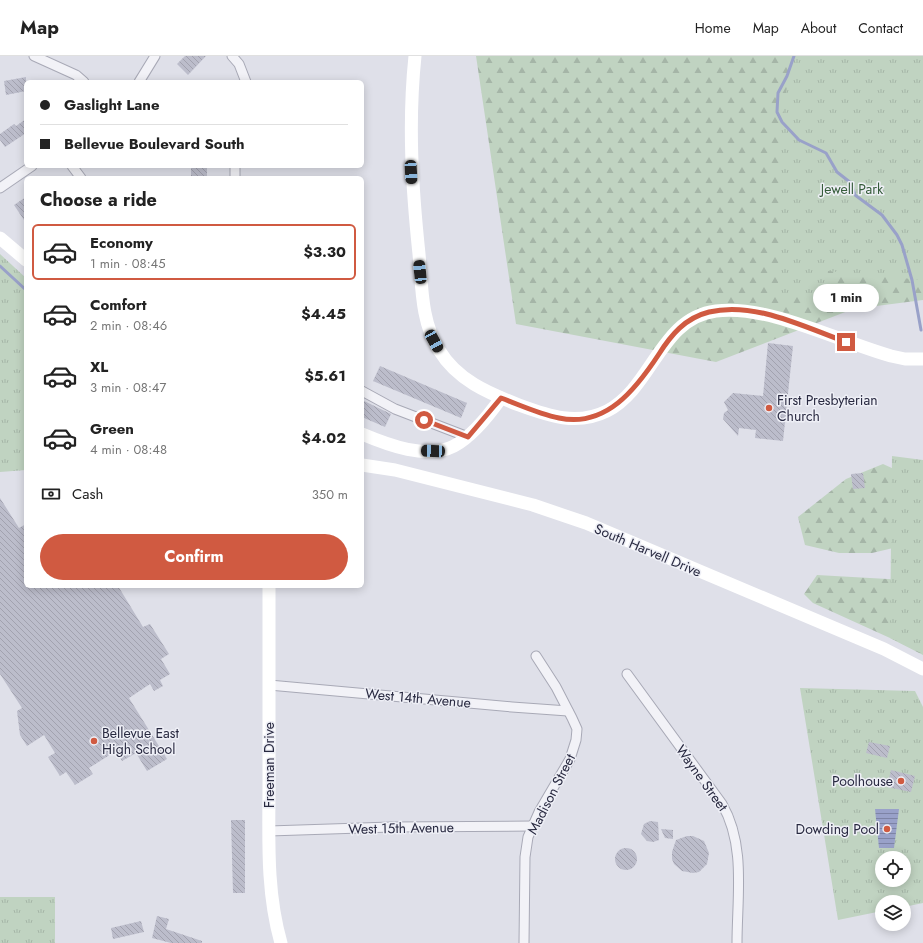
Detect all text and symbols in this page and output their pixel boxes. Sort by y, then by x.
text: Map [20,14,59,41]
text: Home [695,18,731,38]
text: Map [753,18,779,38]
text: About [801,18,836,38]
text: Contact [858,18,903,38]
text: Gaslight Lane [64,94,160,116]
text: Bellevue Boulevard South [64,133,245,155]
car [404,160,418,184]
park label: Jewell Park [819,179,884,199]
text: Choose a ride [40,187,157,213]
text: Economy [90,232,153,254]
icon: car [42,234,78,270]
text: $3.30 [304,241,346,263]
text: 1 min · 08:45 [90,254,166,273]
car [413,259,427,285]
callout: 1 min [813,284,879,312]
text: 1 min [830,288,862,307]
text: Comfort [90,294,147,316]
icon: car [42,296,78,332]
text: $4.45 [301,303,346,325]
text: 2 min · 08:46 [90,316,167,335]
car [423,328,445,354]
route end [837,333,855,351]
text: XL [90,356,108,378]
icon: car [42,358,78,394]
text: $5.61 [304,365,346,387]
text: 3 min · 08:47 [90,378,166,397]
place label: First Presbyterian Church [777,390,878,426]
marker: First Presbyterian Church [764,403,774,413]
route start [415,411,433,429]
text: Green [90,418,134,440]
icon: car [42,420,78,456]
text: $4.02 [302,427,346,449]
text: 4 min · 08:48 [90,440,167,459]
car [421,445,445,457]
icon: cash [40,483,62,505]
text: Cash [72,483,103,505]
text: 350 m [312,485,348,504]
street label: South Harvell Drive [591,518,705,582]
button: Confirm [40,534,348,580]
street label: West 14th Avenue [364,683,472,713]
street label: Freeman Drive [259,722,279,808]
place label: Bellevue East High School [102,723,179,759]
marker: Bellevue East High School [89,736,99,746]
street label: Wayne Street [671,741,733,816]
street label: Madison Street [522,750,580,838]
place label: Poolhouse [832,771,893,791]
marker: Poolhouse [896,776,906,786]
street label: West 15th Avenue [348,817,454,839]
place label: Dowding Pool [796,819,879,839]
marker: Dowding Pool [882,824,892,834]
map controls [875,851,911,931]
button: locate [875,851,911,887]
button: layers [875,895,911,931]

